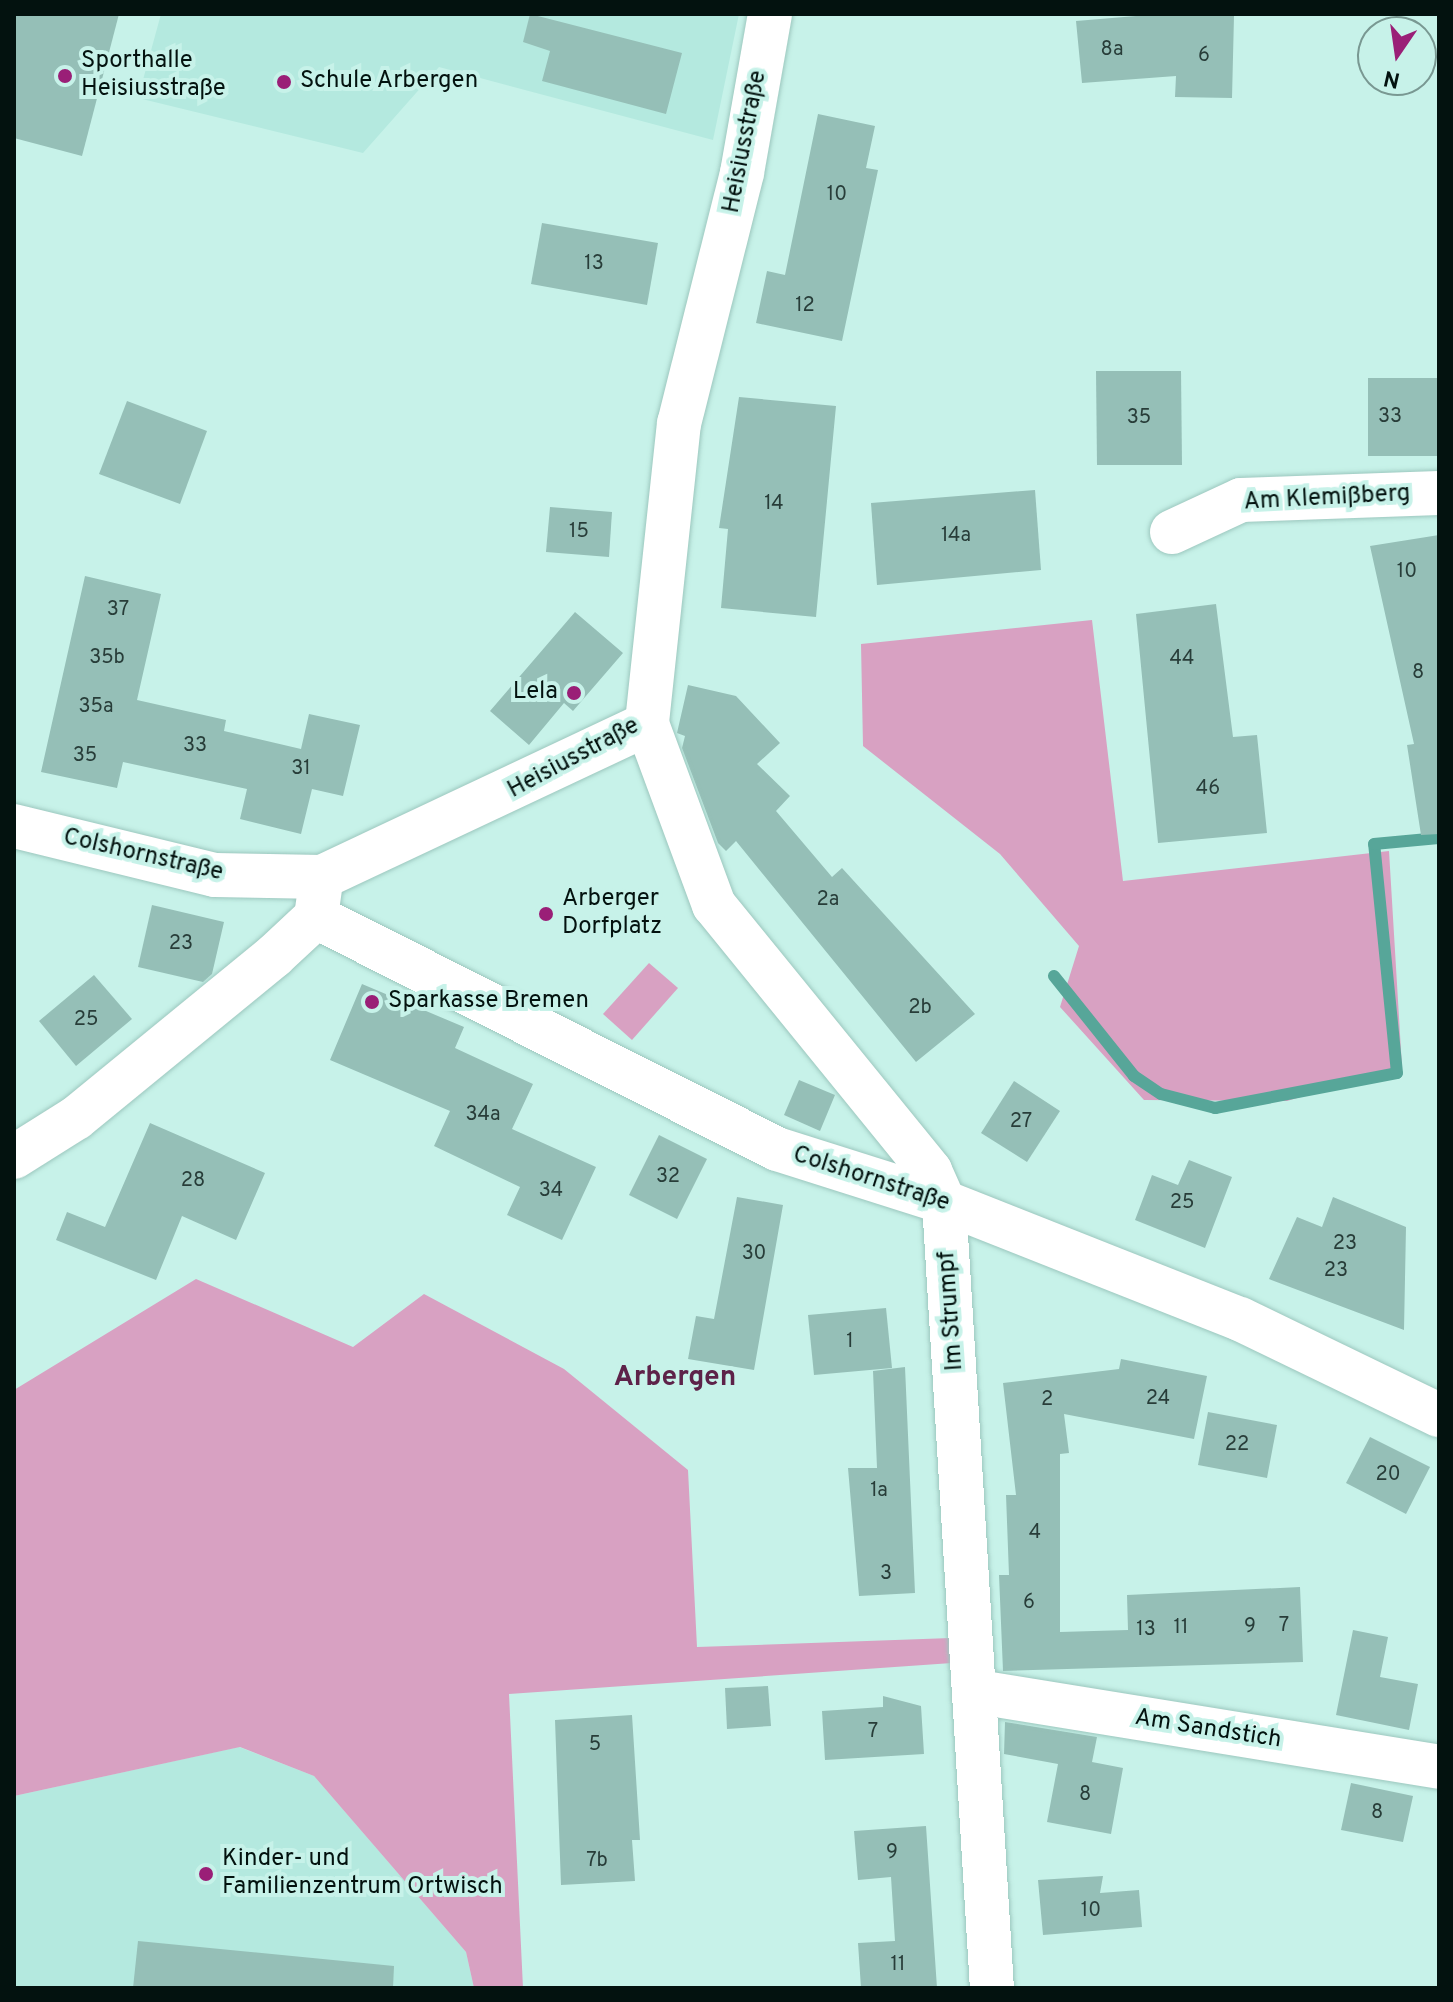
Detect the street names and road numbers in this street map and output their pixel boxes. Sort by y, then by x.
street label: Heisiusstraße [718,68,774,216]
street label: Am Klemißberg [1243,480,1411,518]
street label: Heisiusstraße [503,712,645,806]
street label: Colshornstraße [60,824,226,888]
street label: Colshornstraße [789,1141,953,1219]
street label: Im Strumpf [933,1250,971,1372]
street label: Am Sandstich [1133,1704,1283,1756]

